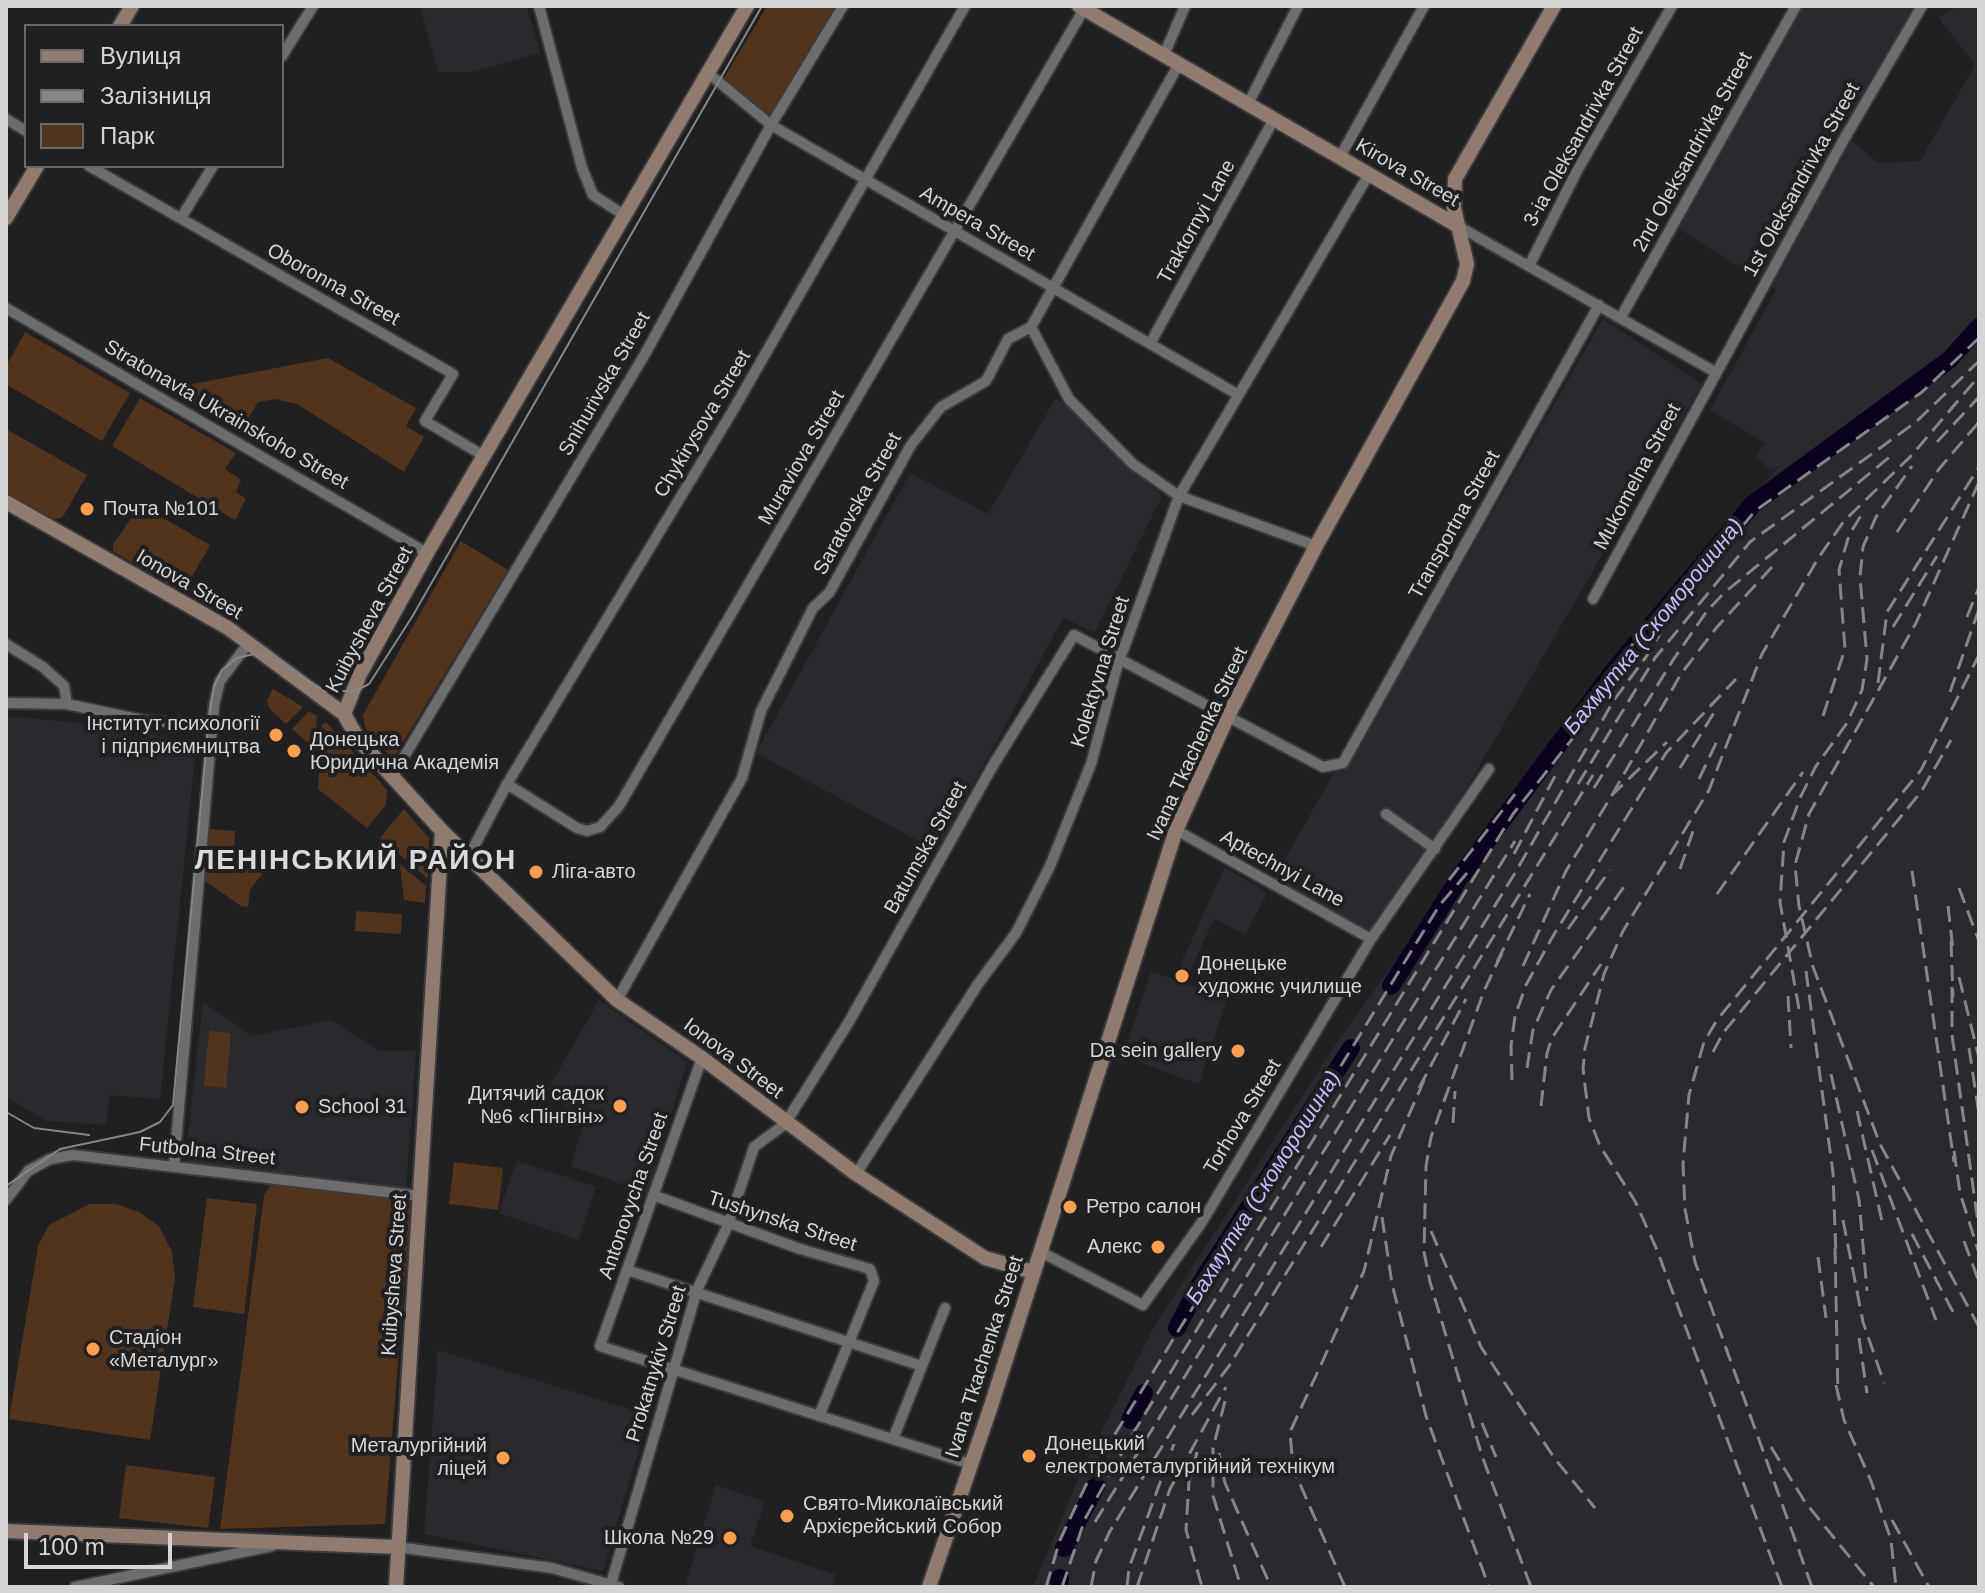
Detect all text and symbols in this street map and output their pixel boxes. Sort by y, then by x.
street label: 3-ia Oleksandrivka Street [1519,23,1649,231]
legend [24,24,284,168]
text: Вулиця [100,42,181,69]
street label: 2nd Oleksandrivka Street [1628,48,1758,256]
street label: 1st Oleksandrivka Street [1739,79,1865,281]
text: Залізниця [100,82,212,109]
text: Парк [100,122,154,149]
street label: Kirova Street [1351,134,1463,212]
street label: Traktornyi Lane [1153,156,1241,288]
street label: Ampera Street [915,181,1039,267]
street label: Oboronna Street [263,239,403,331]
street label: Snihurivska Street [554,308,656,460]
street label: Stratonavta Ukrainskoho Street [100,335,352,495]
street label: Chykirysova Street [649,346,757,502]
street label: Muraviova Street [754,387,850,529]
street label: Mukomelna Street [1589,400,1687,554]
street label: Saratovska Street [809,429,907,579]
street label: Transportna Street [1404,447,1506,603]
place label: Почта №101 [103,497,219,521]
marker: Почта №101 [78,500,96,518]
water label: Бахмутка (Скоморошина) [1559,514,1749,740]
street label: Kuibysheva Street [321,543,419,697]
street label: Ionova Street [131,545,247,625]
street label: Kolektyvna Street [1067,594,1135,750]
street label: Ivana Tkachenka Street [1142,643,1254,845]
place label: Інститут психології і підприємництва [86,712,260,759]
marker: Інститут психології і підприємництва [267,726,285,744]
place label: Донецька Юридична Академія [310,728,499,775]
marker: Донецька Юридична Академія [285,742,303,760]
street label: Batumska Street [880,778,972,918]
street label: Aptechnyi Lane [1216,825,1348,913]
district label: ЛЕНІНСЬКИЙ РАЙОН [195,844,517,878]
place label: Ліга-авто [552,860,636,884]
marker: Ліга-авто [527,863,545,881]
place label: Донецьке художнє училище [1198,952,1362,999]
marker: Донецьке художнє училище [1173,967,1191,985]
street label: Ionova Street [678,1014,788,1104]
place label: Da sein gallery [1090,1039,1222,1063]
marker: Da sein gallery [1229,1042,1247,1060]
street label: Torhova Street [1199,1055,1287,1179]
water label: Бахмутка (Скоморошина) [1181,1066,1347,1310]
place label: Дитячий садок №6 «Пінгвін» [468,1082,604,1129]
place label: School 31 [318,1095,407,1119]
marker: Дитячий садок №6 «Пінгвін» [611,1097,629,1115]
marker: School 31 [293,1098,311,1116]
street label: Antonovycha Street [594,1110,674,1282]
street label: Futbolna Street [138,1133,276,1171]
street label: Tushynska Street [705,1187,859,1257]
street label: Kuibysheva Street [377,1193,413,1357]
place label: Ретро салон [1086,1195,1201,1219]
marker: Ретро салон [1061,1198,1079,1216]
place label: Алекс [1087,1235,1142,1259]
marker: Алекс [1149,1238,1167,1256]
street label: Ivana Tkachenka Street [941,1253,1029,1461]
street label: Prokatnykiv Street [622,1283,692,1445]
place label: Стадіон «Металург» [109,1326,219,1373]
marker: Стадіон «Металург» [84,1340,102,1358]
place label: Донецький електрометалургійний технікум [1045,1432,1335,1479]
place label: Металургійний ліцей [351,1434,487,1481]
marker: Донецький електрометалургійний технікум [1020,1447,1038,1465]
marker: Металургійний ліцей [494,1449,512,1467]
place label: Свято-Миколаївський Архієрейський Собор [803,1492,1003,1539]
marker: Свято-Миколаївський Архієрейський Собор [778,1507,796,1525]
scale bar [28,1517,176,1567]
place label: Школа №29 [604,1526,714,1550]
marker: Школа №29 [721,1529,739,1547]
text: 100 m [38,1533,105,1560]

